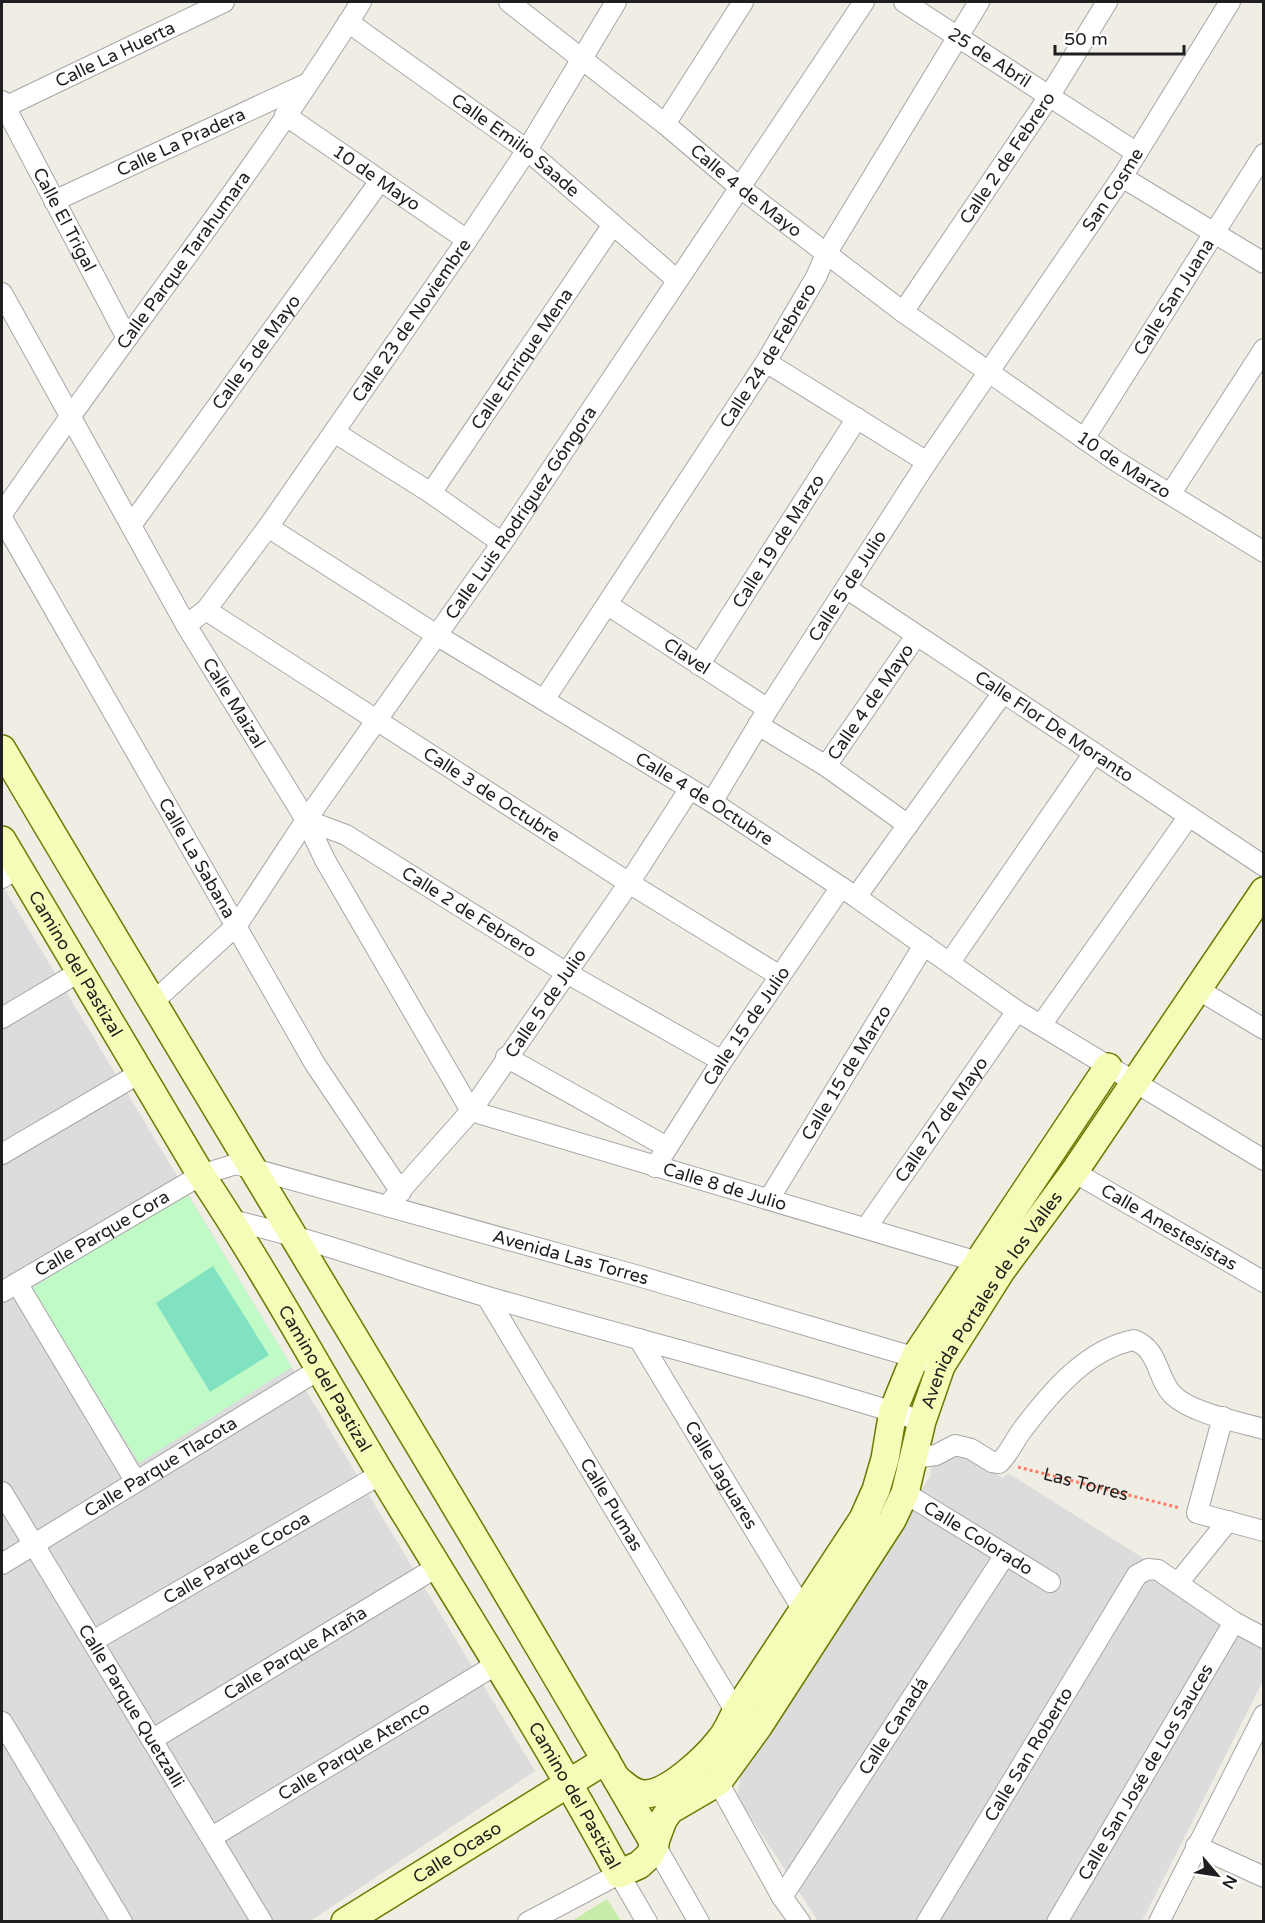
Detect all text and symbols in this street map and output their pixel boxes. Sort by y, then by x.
street label: Calle La Huerta [52,16,178,92]
scale bar [1055,18,1184,56]
street label: 25 de Abril [944,23,1035,92]
text: 50 m [1064,28,1108,50]
street label: Calle 2 de Febrero [955,88,1060,228]
street label: Calle Emilio Saade [447,89,584,202]
street label: Calle La Pradera [113,103,249,181]
street label: Calle 4 de Mayo [686,139,806,242]
street label: 10 de Mayo [328,140,425,216]
street label: San Cosme [1077,144,1148,235]
street label: Calle El Trigal [28,164,101,275]
street label: Calle Parque Tarahumara [112,167,255,353]
street label: Calle 23 de Noviembre [347,234,476,406]
street label: Calle San Juana [1129,234,1219,359]
street label: Calle 24 de Febrero [715,279,821,432]
street label: Calle Enrique Mena [466,284,578,434]
street label: Calle 5 de Mayo [207,290,305,414]
street label: Calle Luis Rodríguez Góngora [440,402,601,624]
street label: 10 de Marzo [1073,426,1175,503]
street label: Calle 19 de Marzo [727,470,829,612]
street label: Calle 5 de Julio [803,526,891,646]
street label: Clavel [659,633,714,679]
street label: Calle 4 de Mayo [822,639,918,764]
street label: Calle Maizal [198,654,270,752]
street label: Calle Flor De Moranto [971,666,1138,787]
street label: Calle 3 de Octubre [419,742,564,847]
street label: Calle 4 de Octubre [631,747,777,850]
street label: Calle La Sabana [154,794,240,922]
street label: Calle 2 de Febrero [398,862,541,962]
street label: Camino del Pastizal [24,887,127,1041]
street label: Calle 5 de Julio [500,944,591,1062]
street label: Calle 15 de Julio [698,962,794,1090]
street label: Calle 15 de Marzo [796,1001,896,1144]
street label: Calle 27 de Mayo [890,1053,993,1187]
street label: Calle 8 de Julio [660,1158,789,1215]
street label: Calle Anestesistas [1097,1179,1241,1275]
street label: Calle Parque Cora [31,1185,173,1281]
street label: Avenida Portales de los Valles [916,1187,1067,1412]
street label: Avenida Las Torres [490,1225,651,1289]
street label: Camino del Pastizal [274,1301,376,1456]
street label: Calle Parque Tlacota [80,1412,241,1522]
street label: Calle Jaguares [680,1417,763,1533]
street label: Calle Pumas [575,1454,648,1555]
street label: Las Torres [1041,1463,1131,1506]
street label: Calle Colorado [920,1496,1037,1580]
street label: Calle Parque Cocoa [159,1507,314,1609]
street label: Calle Parque Araña [219,1601,371,1705]
street label: Calle Parque Quetzalli [74,1620,189,1792]
street label: Calle San José de Los Sauces [1073,1660,1218,1884]
street label: Calle Canadá [854,1673,933,1779]
street label: Calle San Roberto [979,1683,1078,1826]
street label: Calle Parque Atenco [274,1696,434,1805]
street label: Camino del Pastizal [524,1718,625,1873]
street label: Calle Ocaso [409,1817,506,1888]
north arrow [1187,1845,1247,1905]
text: N [1217,1871,1241,1892]

